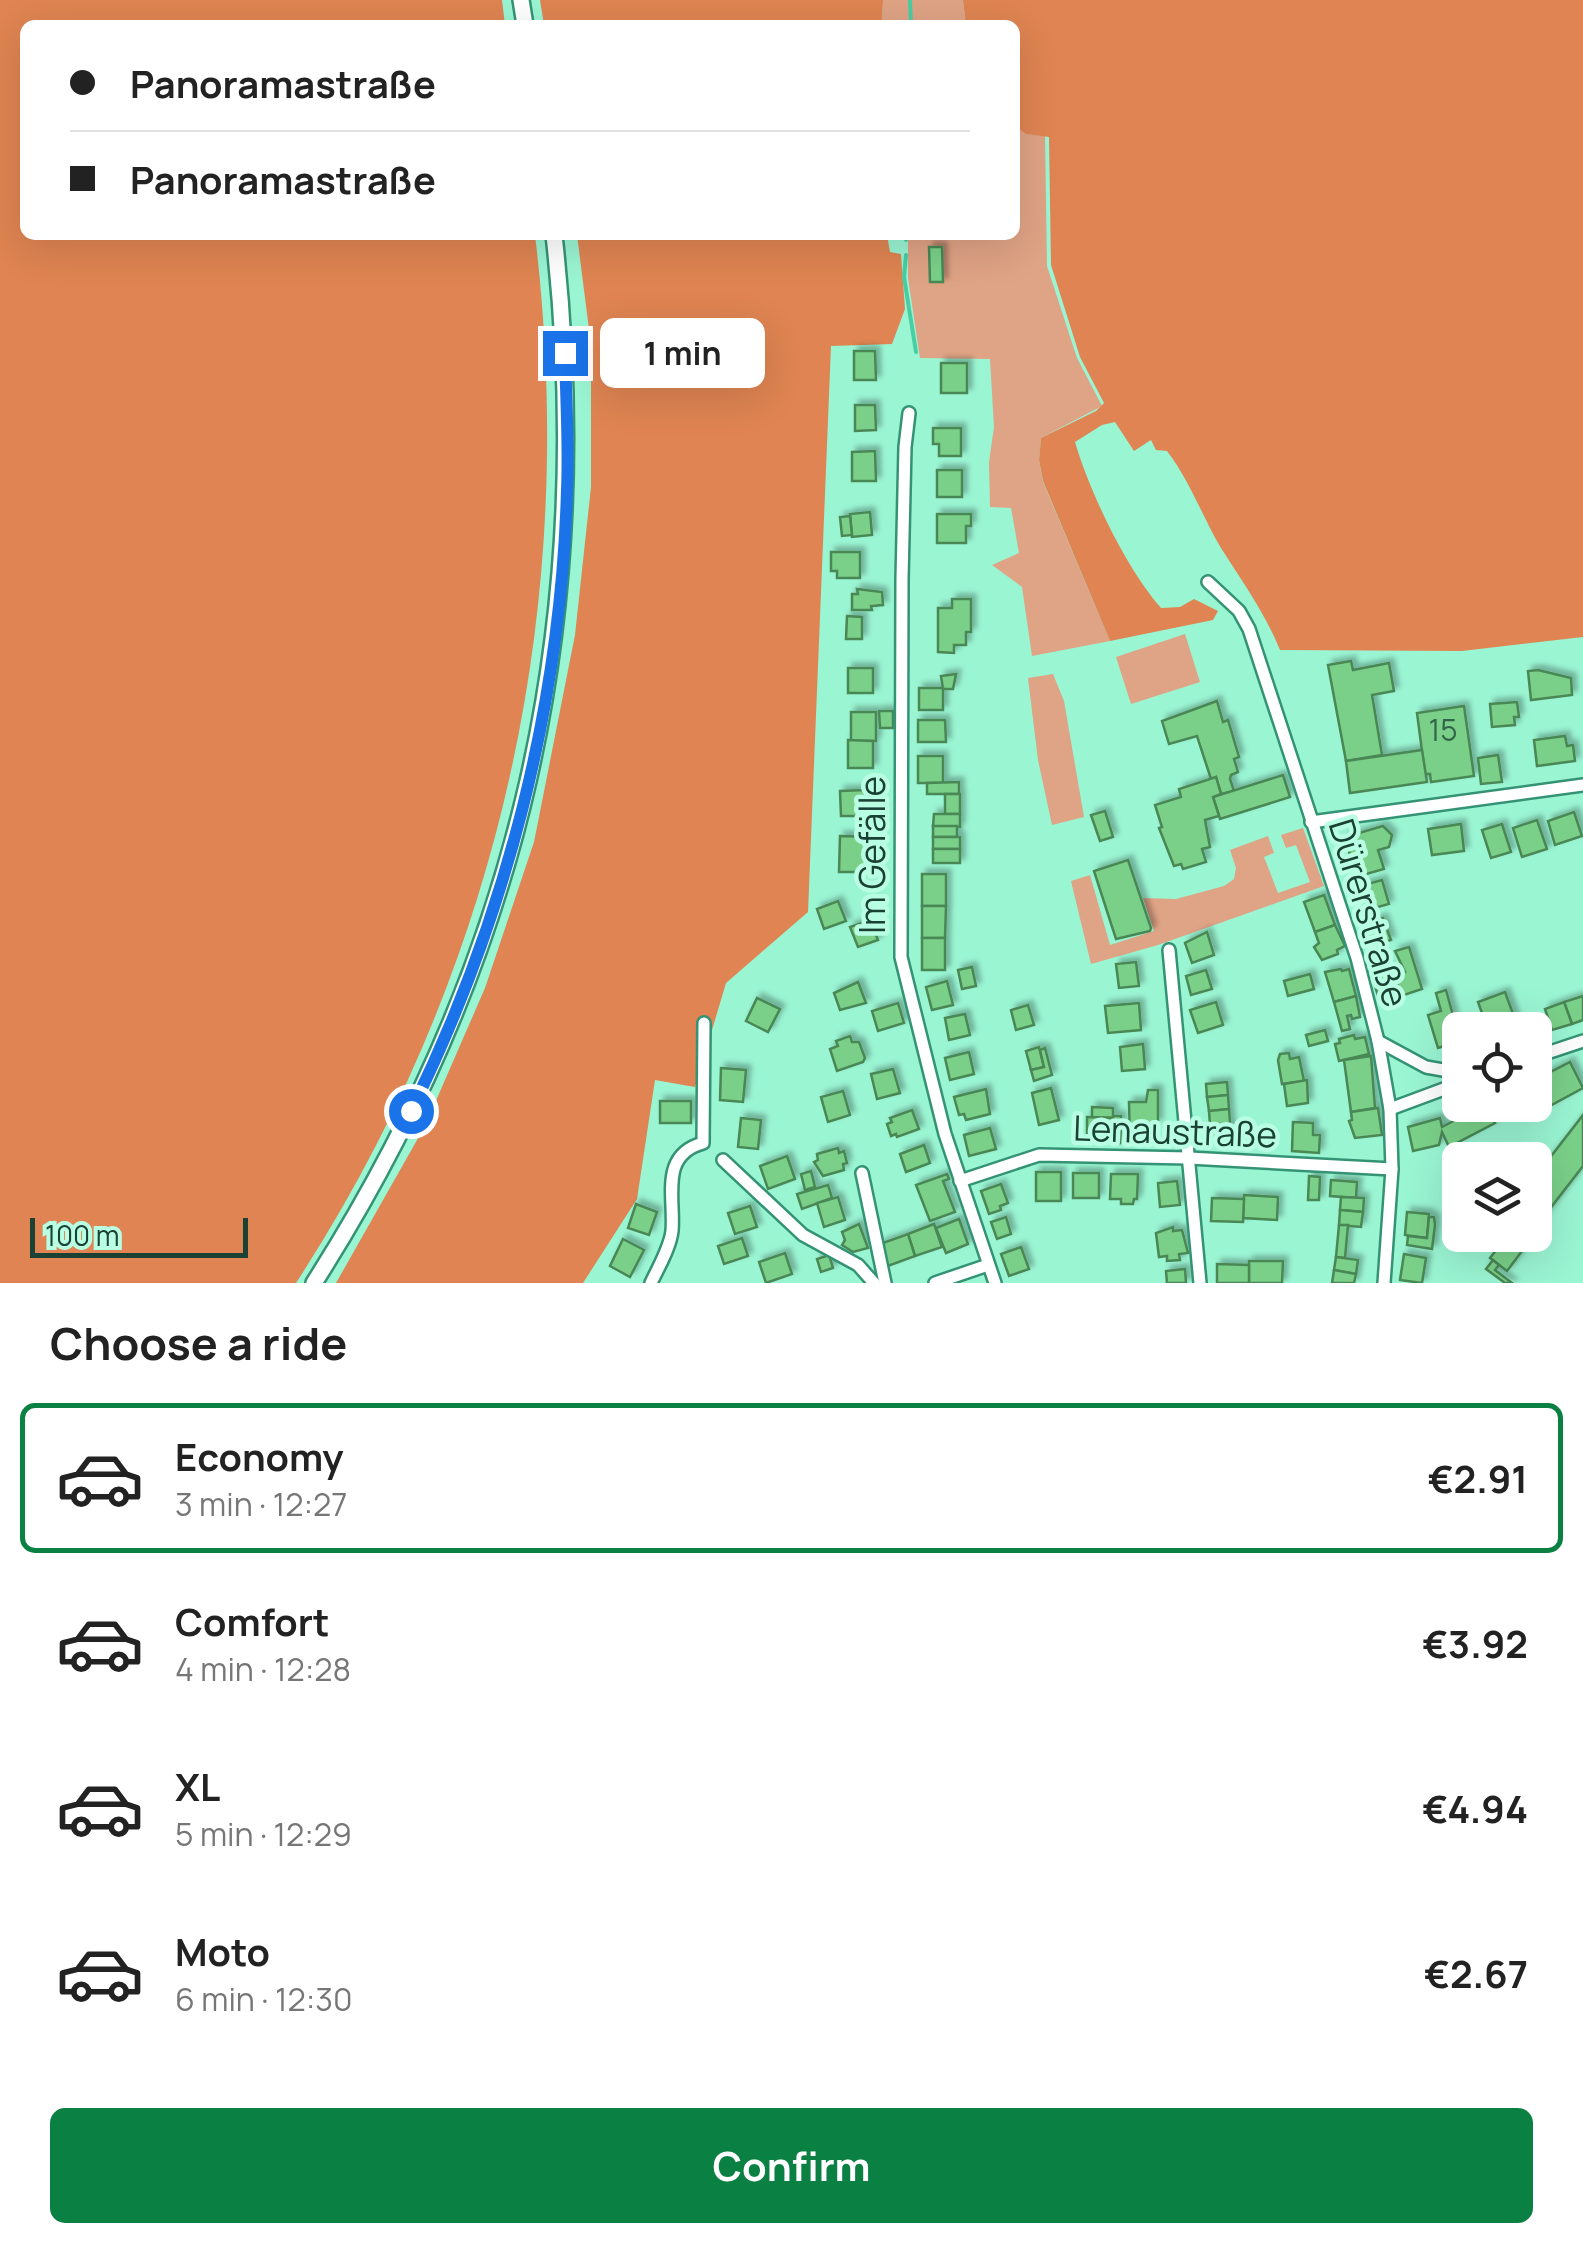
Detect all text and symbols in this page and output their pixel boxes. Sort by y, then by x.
text: Panoramastraße [130,57,436,109]
text: Panoramastraße [130,153,436,205]
callout: 1 min [600,318,765,388]
route end [543,331,588,376]
text: 1 min [643,331,722,375]
house number: 15 [1428,709,1458,750]
street label: Im Gefälle [848,776,896,934]
street label: Dürerstraße [1318,813,1420,1013]
map controls [1442,1012,1552,1252]
button: locate [1442,1012,1552,1122]
route start [389,1089,434,1134]
street label: Lenaustraße [1072,1103,1278,1159]
button: layers [1442,1142,1552,1252]
scale bar [30,1213,248,1258]
text: 100 m [45,1216,119,1254]
text: Choose a ride [50,1312,347,1374]
text: Economy [175,1430,344,1482]
icon: car [55,1433,145,1523]
text: €2.91 [1428,1452,1528,1504]
text: 3 min · 12:27 [175,1482,347,1526]
text: Comfort [175,1595,329,1647]
icon: car [55,1598,145,1688]
text: €3.92 [1422,1617,1528,1669]
text: 4 min · 12:28 [175,1647,351,1691]
text: XL [175,1760,220,1812]
icon: car [55,1763,145,1853]
text: €4.94 [1422,1782,1528,1834]
text: 5 min · 12:29 [175,1812,352,1856]
text: Moto [175,1925,270,1977]
icon: car [55,1928,145,2018]
text: €2.67 [1424,1947,1528,1999]
text: 6 min · 12:30 [175,1977,352,2021]
button: Confirm [50,2108,1533,2223]

